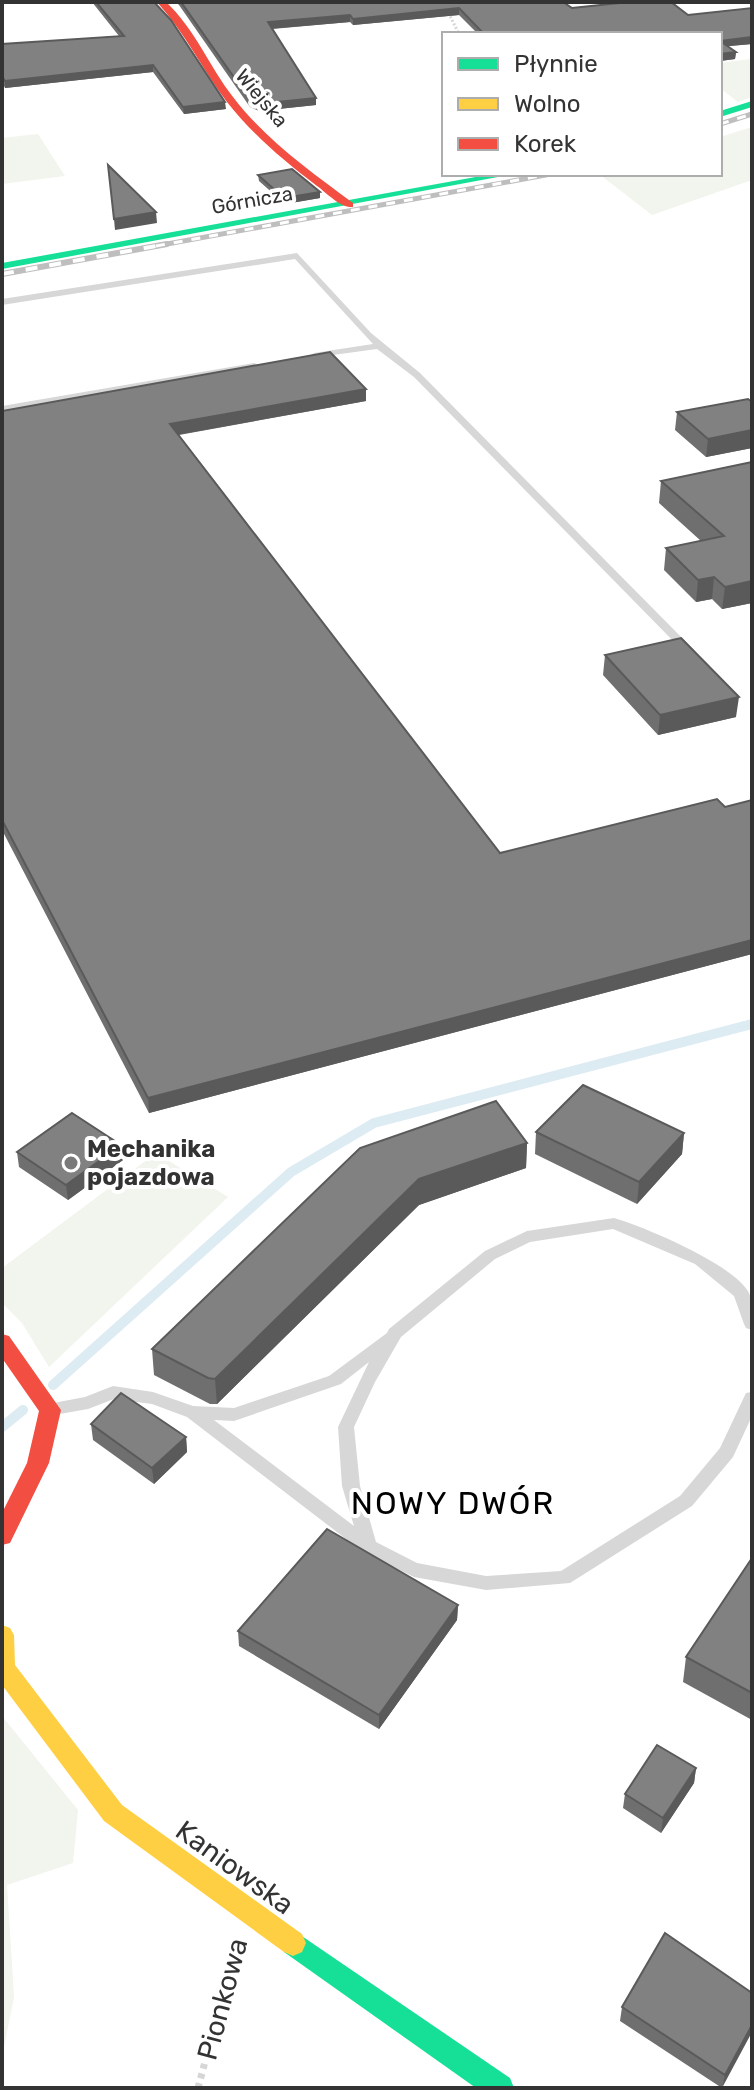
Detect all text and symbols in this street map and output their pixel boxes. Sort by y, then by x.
legend [442,32,722,176]
text: Płynnie [514,50,598,78]
street label: Wiejska [231,64,293,132]
text: Wolno [514,90,581,118]
text: Korek [514,130,577,158]
street label: Górnicza [210,181,294,219]
place label: Mechanika pojazdowa [87,1135,215,1191]
marker: Mechanika pojazdowa [62,1154,80,1172]
district label: NOWY DWÓR [351,1484,555,1522]
street label: Kaniowska [169,1814,300,1921]
street label: Pionkowa [190,1935,255,2064]

